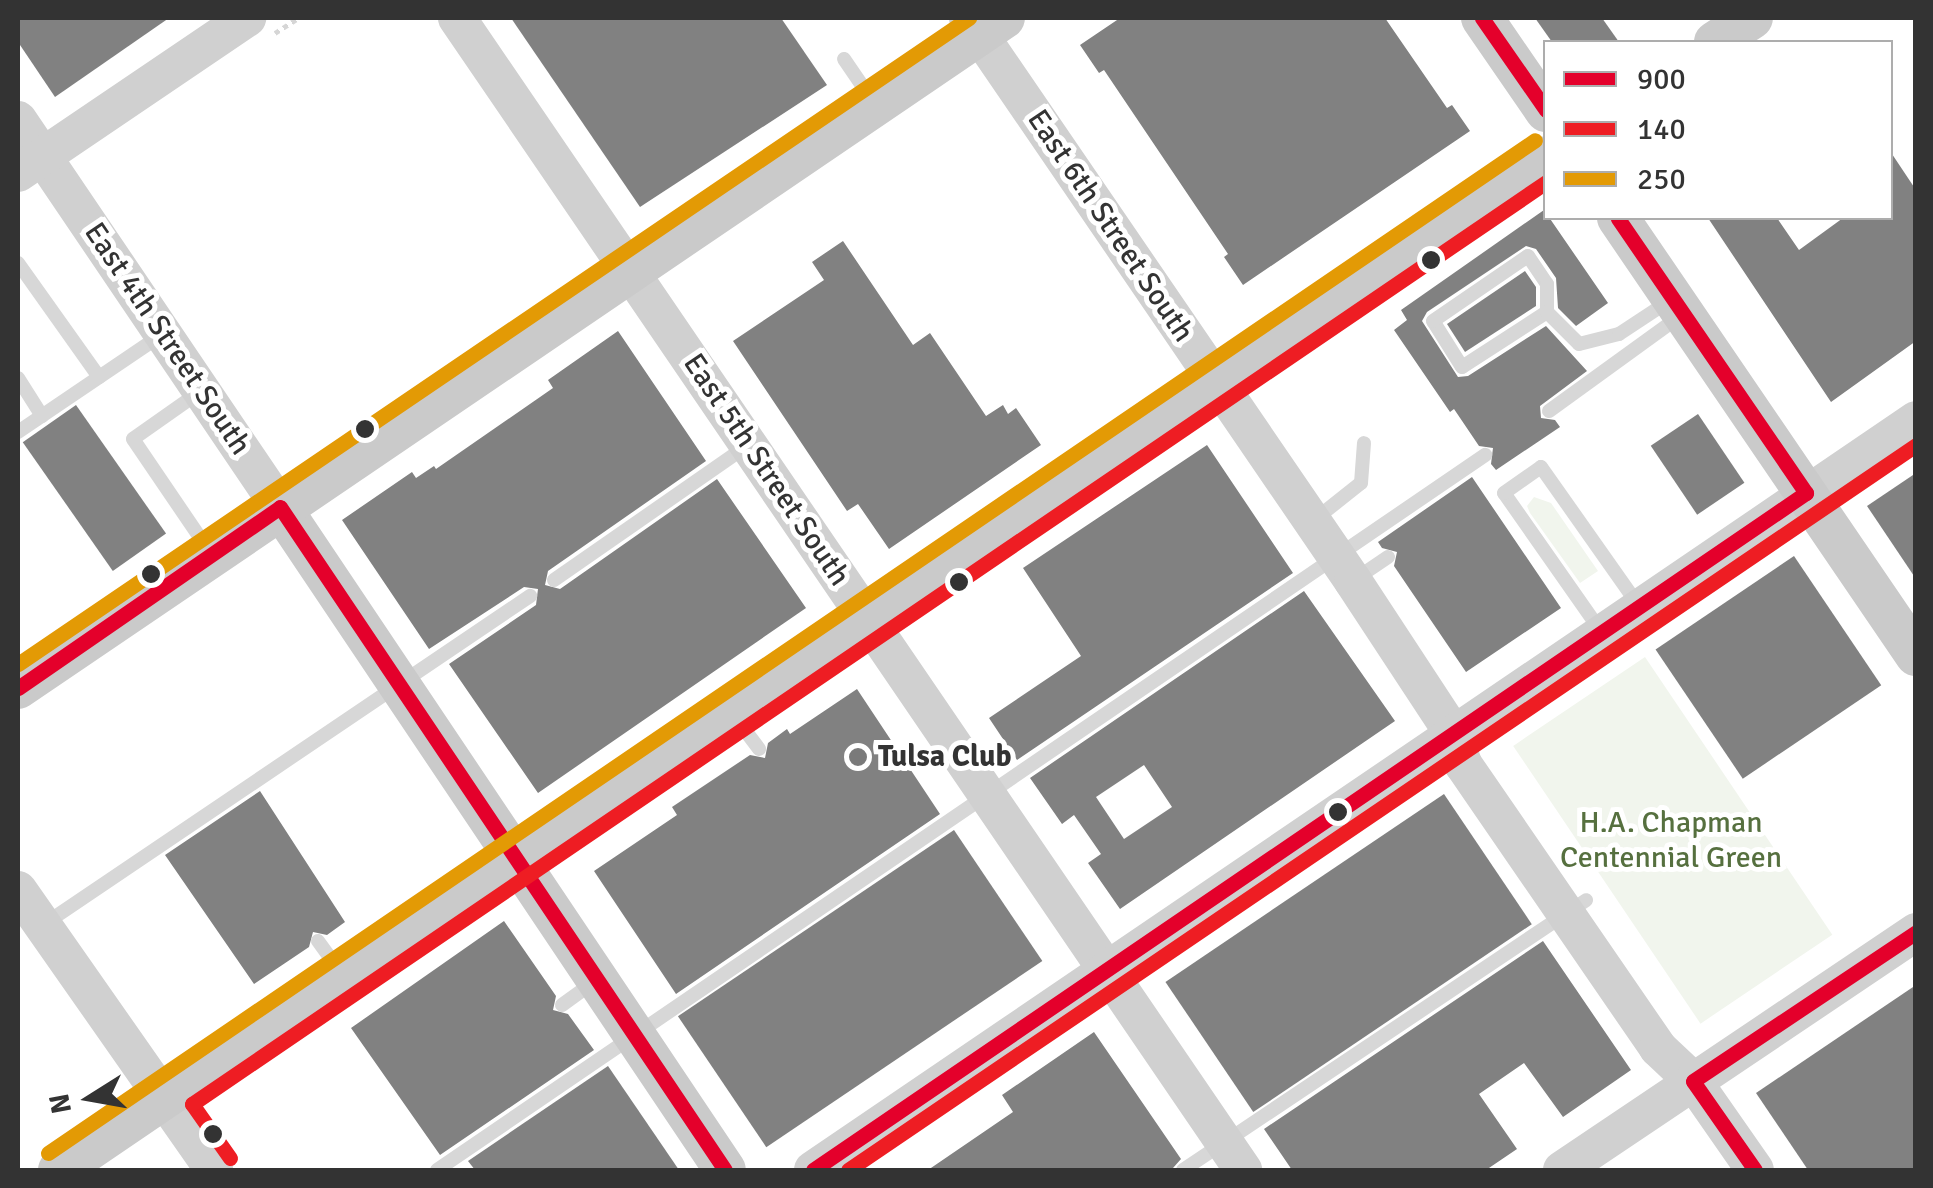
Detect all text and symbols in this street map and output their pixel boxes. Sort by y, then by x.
legend [1543,40,1893,220]
text: 900 [1637,61,1686,98]
street label: East 6th Street South [1019,103,1201,349]
text: 140 [1637,111,1686,148]
text: 250 [1637,161,1686,198]
street label: East 4th Street South [76,216,258,462]
unlabelled marker [1421,250,1441,270]
street label: East 5th Street South [675,347,857,593]
unlabelled marker [355,419,375,439]
unlabelled marker [141,564,161,584]
unlabelled marker [949,572,969,592]
place label: Tulsa Club [878,739,1012,775]
marker: Tulsa Club [847,746,869,768]
unlabelled marker [1328,802,1348,822]
park label: H.A. Chapman Centennial Green [1560,805,1782,876]
north arrow [40,1048,140,1148]
text: N [42,1091,79,1117]
unlabelled marker [203,1124,223,1144]

